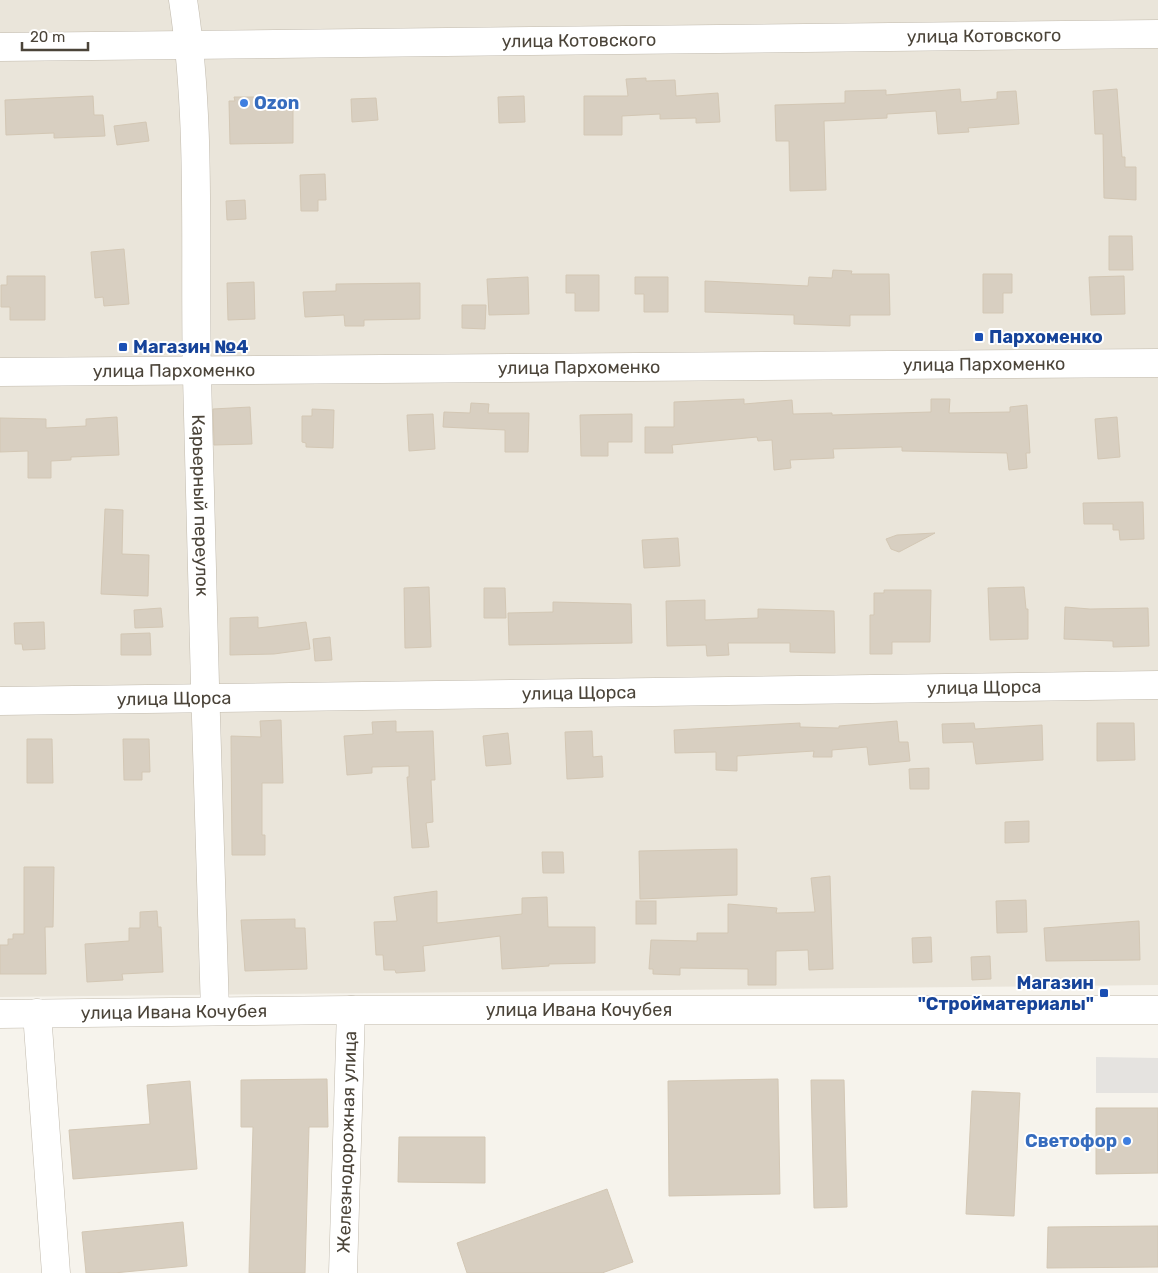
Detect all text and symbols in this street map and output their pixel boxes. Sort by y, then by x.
scale bar [22,20,89,52]
street label: улица Котовского [906,24,1061,48]
text: 20 m [30,28,65,46]
street label: улица Котовского [502,29,656,52]
place label: Ozon [254,92,299,114]
marker: Ozon [238,97,250,109]
place label: Пархоменко [989,326,1103,348]
marker: Пархоменко [973,331,985,343]
place label: Магазин №4 [133,336,249,358]
marker: Магазин №4 [117,341,129,353]
street label: улица Пархоменко [903,353,1065,376]
street label: улица Пархоменко [498,356,660,379]
street label: улица Пархоменко [93,359,255,382]
street label: Карьерный переулок [187,414,214,597]
street label: улица Щорса [926,676,1041,699]
street label: улица Щорса [521,681,636,705]
street label: улица Щорса [116,687,231,710]
place label: Магазин "Стройматериалы" [918,972,1094,1015]
marker: Магазин "Стройматериалы" [1098,987,1110,999]
street label: улица Ивана Кочубея [486,999,672,1021]
street label: улица Ивана Кочубея [81,1000,267,1024]
street label: Железнодорожная улица [333,1031,361,1254]
place label: Светофор [1025,1130,1117,1152]
marker: Светофор [1121,1135,1133,1147]

